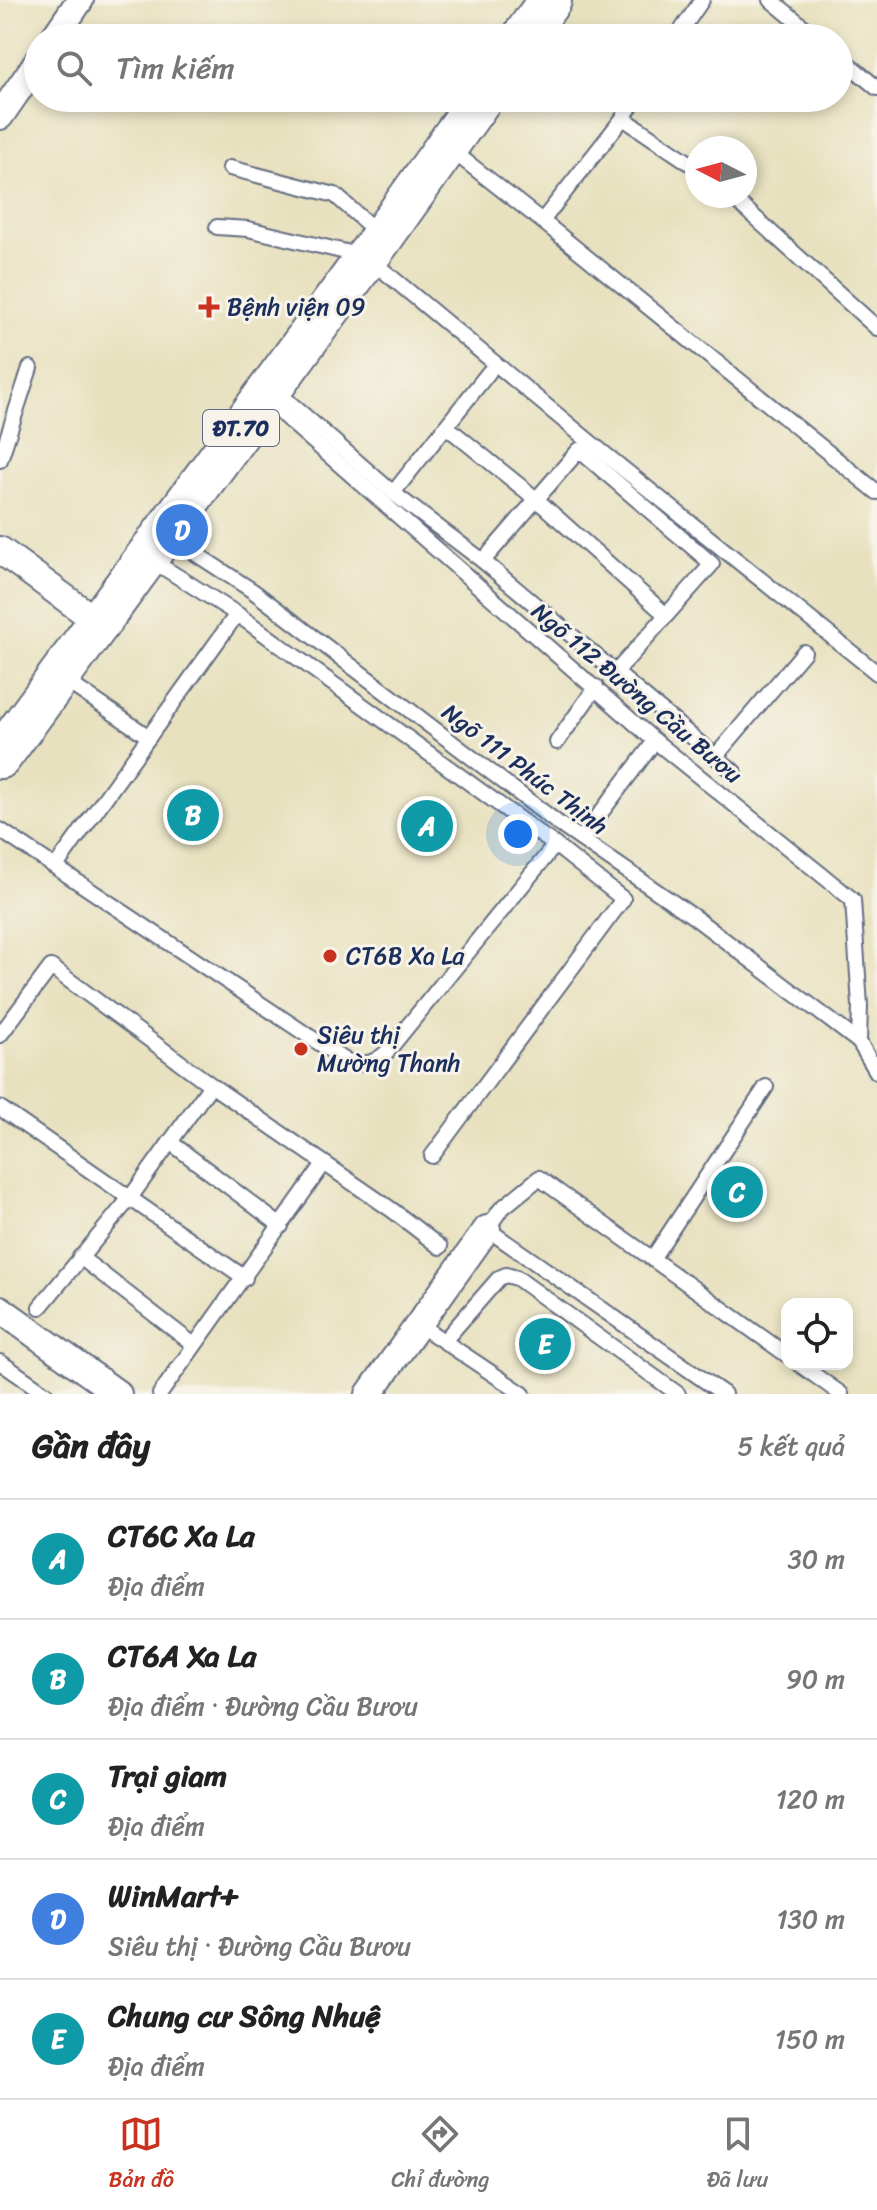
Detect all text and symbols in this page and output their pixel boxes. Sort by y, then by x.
search box [24,24,853,112]
text: Tìm kiếm [116,41,234,95]
icon: search [52,46,96,90]
north arrow [685,136,757,208]
place label: Bệnh viện 09 [227,286,365,328]
marker: Bệnh viện 09 [198,296,220,318]
road number: ĐT.70 [203,410,279,446]
pin: D [156,500,208,560]
street label: Ngõ 112 Đường Cầu Bươu [522,591,752,795]
street label: Ngõ 111 Phúc Thịnh [432,692,618,846]
pin: B [167,785,219,845]
pin: A [401,796,453,856]
your location [498,814,538,854]
place label: CT6B Xa La [346,935,465,977]
marker: CT6B Xa La [321,947,339,965]
place label: Siêu thị Mường Thanh [317,1014,460,1084]
marker: Siêu thị Mường Thanh [292,1040,310,1058]
pin: C [711,1162,763,1222]
map controls [781,1298,853,1370]
button: locate [781,1298,853,1370]
pin: E [519,1314,571,1374]
text: Gần đây [32,1416,150,1476]
text: 5 kết quả [737,1423,845,1469]
text: CT6C Xa La [108,1509,255,1563]
text: A [49,1536,67,1582]
text: 30 m [788,1536,845,1582]
text: Địa điểm [108,1563,205,1609]
text: CT6A Xa La [108,1629,256,1683]
text: B [50,1656,66,1702]
text: 90 m [786,1656,845,1702]
text: Địa điểm · Đường Cầu Bươu [108,1683,418,1729]
text: Trại giam [108,1749,227,1803]
text: C [50,1776,66,1822]
text: 120 m [776,1776,845,1822]
text: Địa điểm [108,1803,205,1849]
text: WinMart+ [108,1869,239,1923]
text: D [50,1896,66,1942]
text: 130 m [776,1896,845,1942]
text: Siêu thị · Đường Cầu Bươu [108,1923,411,1969]
text: Chung cư Sông Nhuệ [108,1989,381,2043]
text: E [51,2016,65,2062]
text: 150 m [775,2016,845,2062]
text: Địa điểm [108,2043,205,2089]
tab: Bản đồ [109,2112,174,2199]
tab: Chỉ đường [391,2112,489,2199]
tab: Đã lưu [707,2112,768,2199]

